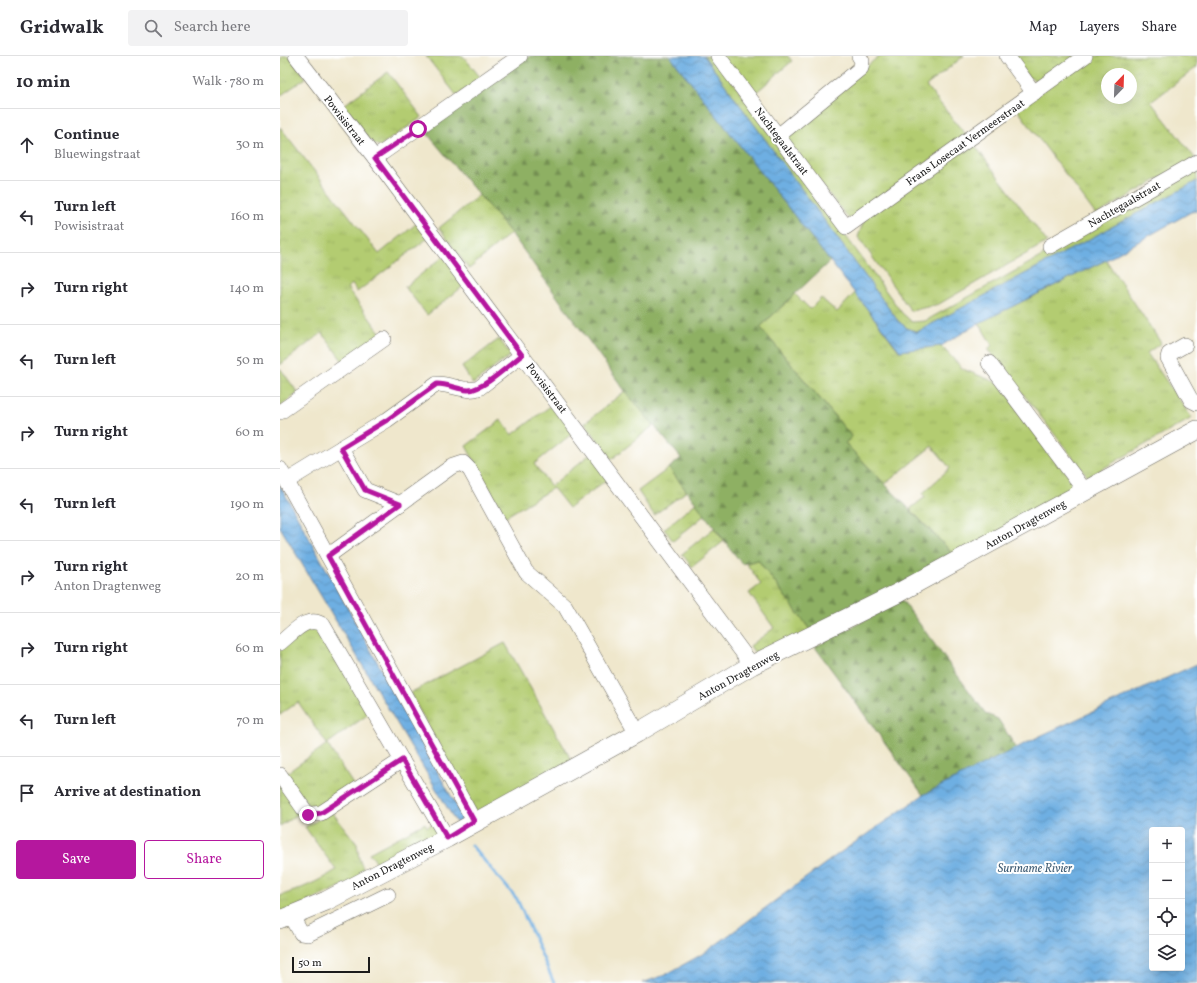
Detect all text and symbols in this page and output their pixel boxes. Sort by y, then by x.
search box [128,10,408,46]
text: Gridwalk [20,15,104,41]
icon: search [142,17,164,39]
text: Search here [174,17,251,38]
text: Map [1029,18,1057,37]
text: Layers [1079,18,1119,37]
text: Share [1141,18,1177,37]
north arrow [1101,68,1137,104]
text: 10 min [16,71,70,94]
text: Walk · 780 m [192,73,264,91]
street label: Powisistraat [320,93,368,149]
street label: Frans Losecaat Vermeerstraat [904,96,1028,190]
street label: Nachtegaalstraat [750,105,811,179]
route start [409,120,427,138]
text: Continue [54,125,119,146]
icon: ahead [16,134,38,156]
text: 30 m [236,136,264,154]
text: Bluewingstraat [54,146,141,164]
street label: Nachtegaalstraat [1086,178,1164,232]
text: Turn left [54,197,116,218]
icon: left [16,206,38,228]
text: 160 m [230,208,264,226]
text: Powisistraat [54,218,124,236]
icon: right [16,278,38,300]
text: Turn right [54,278,128,299]
text: 140 m [230,280,264,298]
icon: left [16,350,38,372]
text: Turn left [54,350,116,371]
text: 50 m [236,352,264,370]
street label: Powisistraat [522,361,570,417]
icon: right [16,422,38,444]
text: Turn right [54,422,128,443]
text: 60 m [236,424,264,442]
icon: left [16,494,38,516]
text: Turn left [54,494,116,515]
text: 190 m [230,496,264,514]
street label: Anton Dragtenweg [982,497,1069,554]
text: Turn right [54,557,128,578]
icon: right [16,566,38,588]
text: 20 m [235,568,264,586]
text: Anton Dragtenweg [54,578,161,596]
icon: right [16,638,38,660]
text: Turn right [54,638,128,659]
text: 60 m [236,640,264,658]
street label: Anton Dragtenweg [695,648,782,705]
icon: left [16,710,38,732]
text: Turn left [54,710,116,731]
text: 70 m [236,712,264,730]
icon: arrive [16,782,38,804]
text: Arrive at destination [54,782,201,803]
route end [299,806,317,824]
map controls [1149,827,1185,971]
button: + [1149,827,1185,863]
button: Save [16,840,136,879]
button: Share [144,840,264,879]
street label: Anton Dragtenweg [349,840,437,895]
water label: Suriname Rivier [998,861,1073,877]
button: − [1149,863,1185,899]
button: locate [1149,899,1185,935]
button: layers [1149,935,1185,971]
scale bar [292,955,370,974]
text: 50 m [298,956,322,971]

